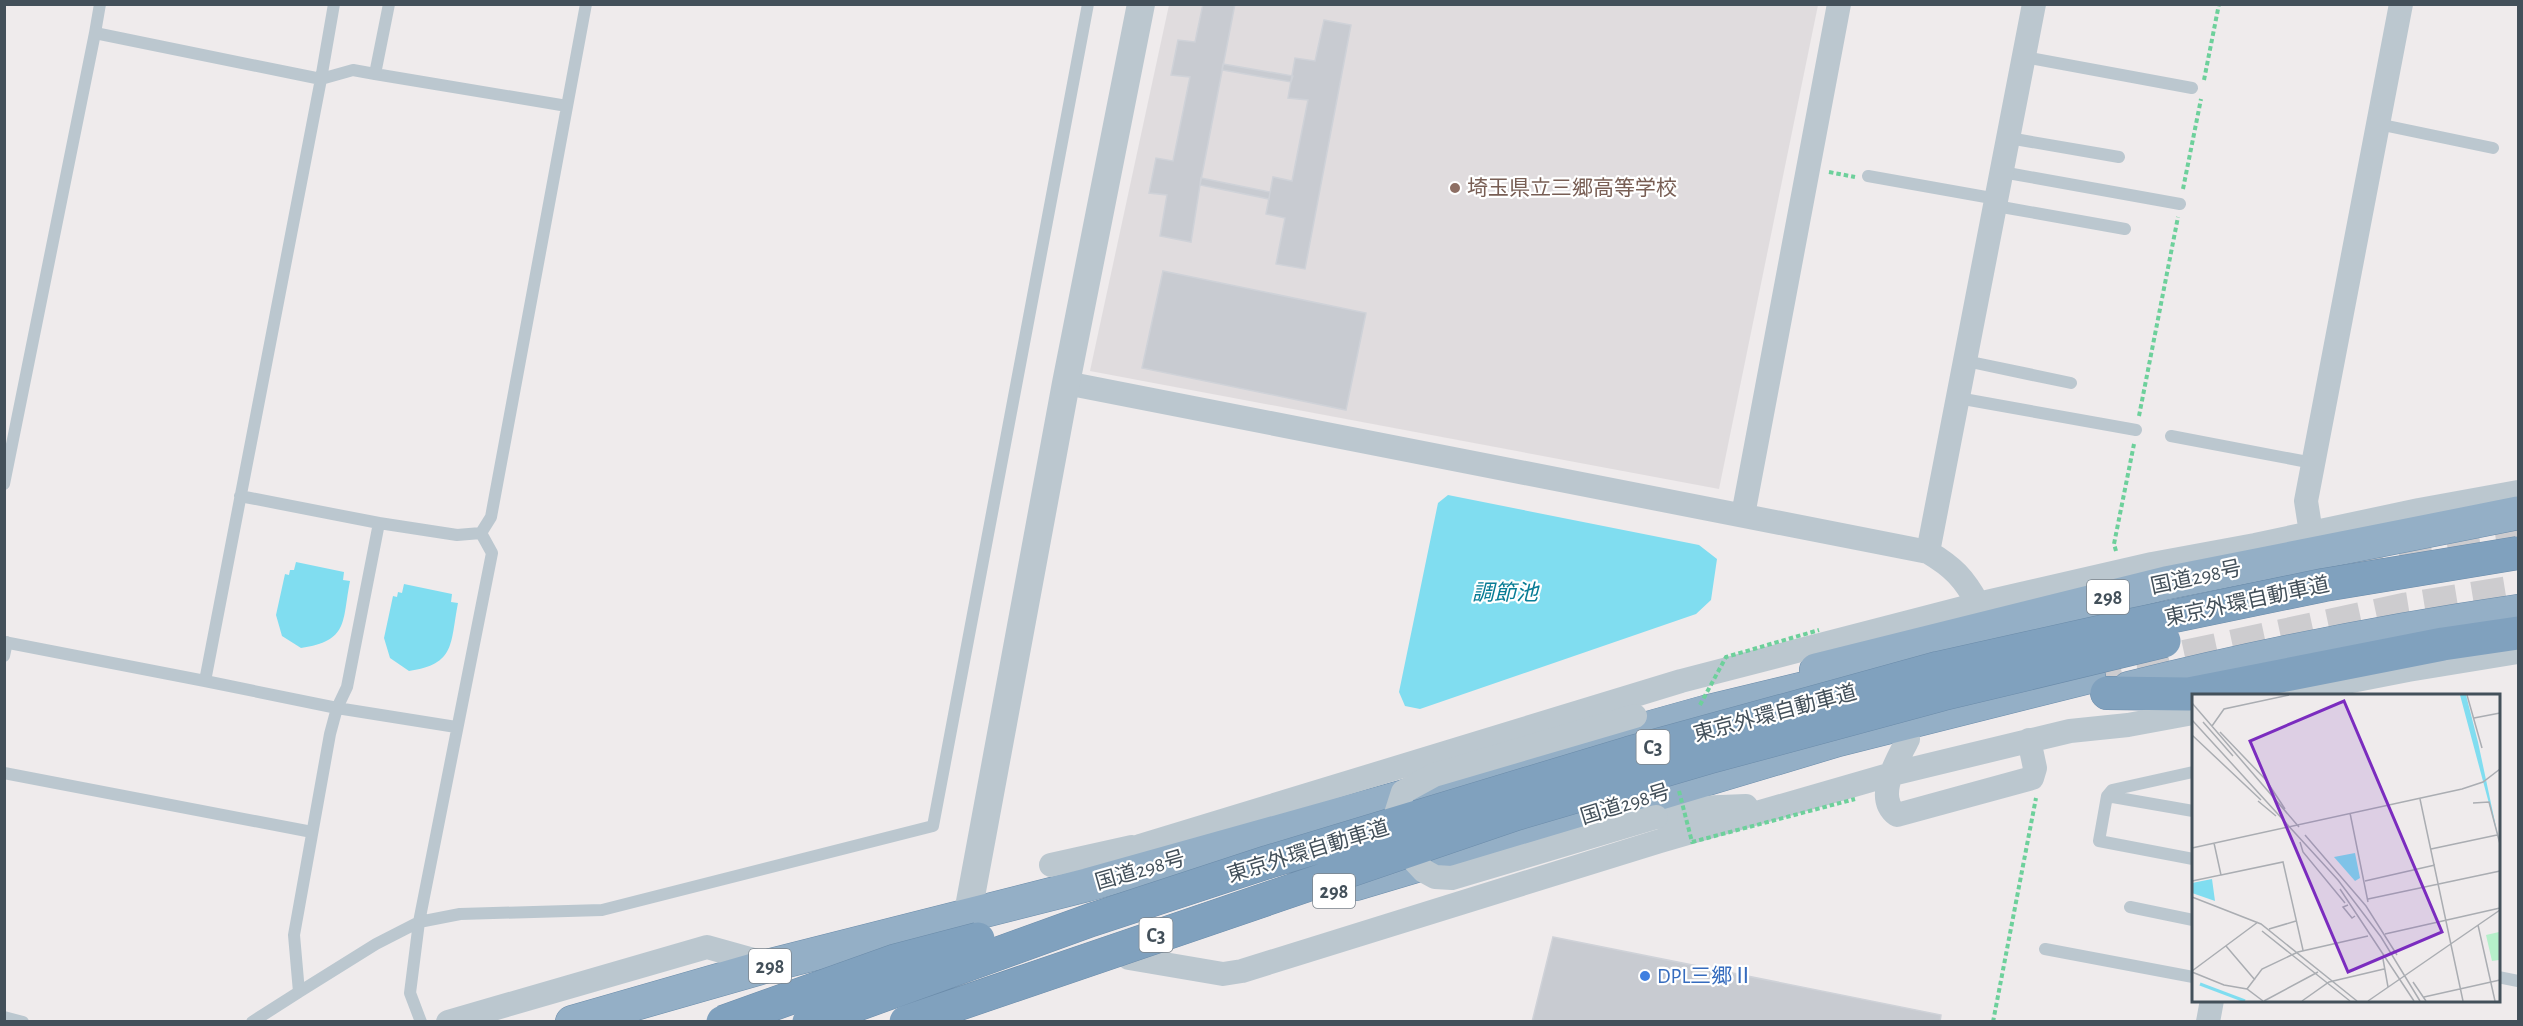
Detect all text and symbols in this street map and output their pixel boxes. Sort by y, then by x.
place label: 埼玉県立三郷高等学校 [1467,177,1677,199]
marker: 埼玉県立三郷高等学校 [1448,181,1462,195]
street label: 国道298号 [2149,557,2243,597]
street label: 東京外環自動車道 [2163,573,2331,629]
road number: 298 [2087,580,2129,614]
water label: 調節池 [1472,581,1540,604]
street label: 東京外環自動車道 [1691,681,1859,745]
inset map [2192,694,2499,1002]
road number: C3 [1636,730,1670,764]
street label: 国道298号 [1578,780,1672,828]
street label: 東京外環自動車道 [1224,816,1392,886]
street label: 国道298号 [1093,847,1187,893]
road number: 298 [1313,874,1355,908]
road number: C3 [1140,918,1172,952]
road number: 298 [749,949,791,983]
place label: DPL三郷Ⅱ [1657,965,1753,987]
marker: DPL三郷Ⅱ [1638,969,1652,983]

